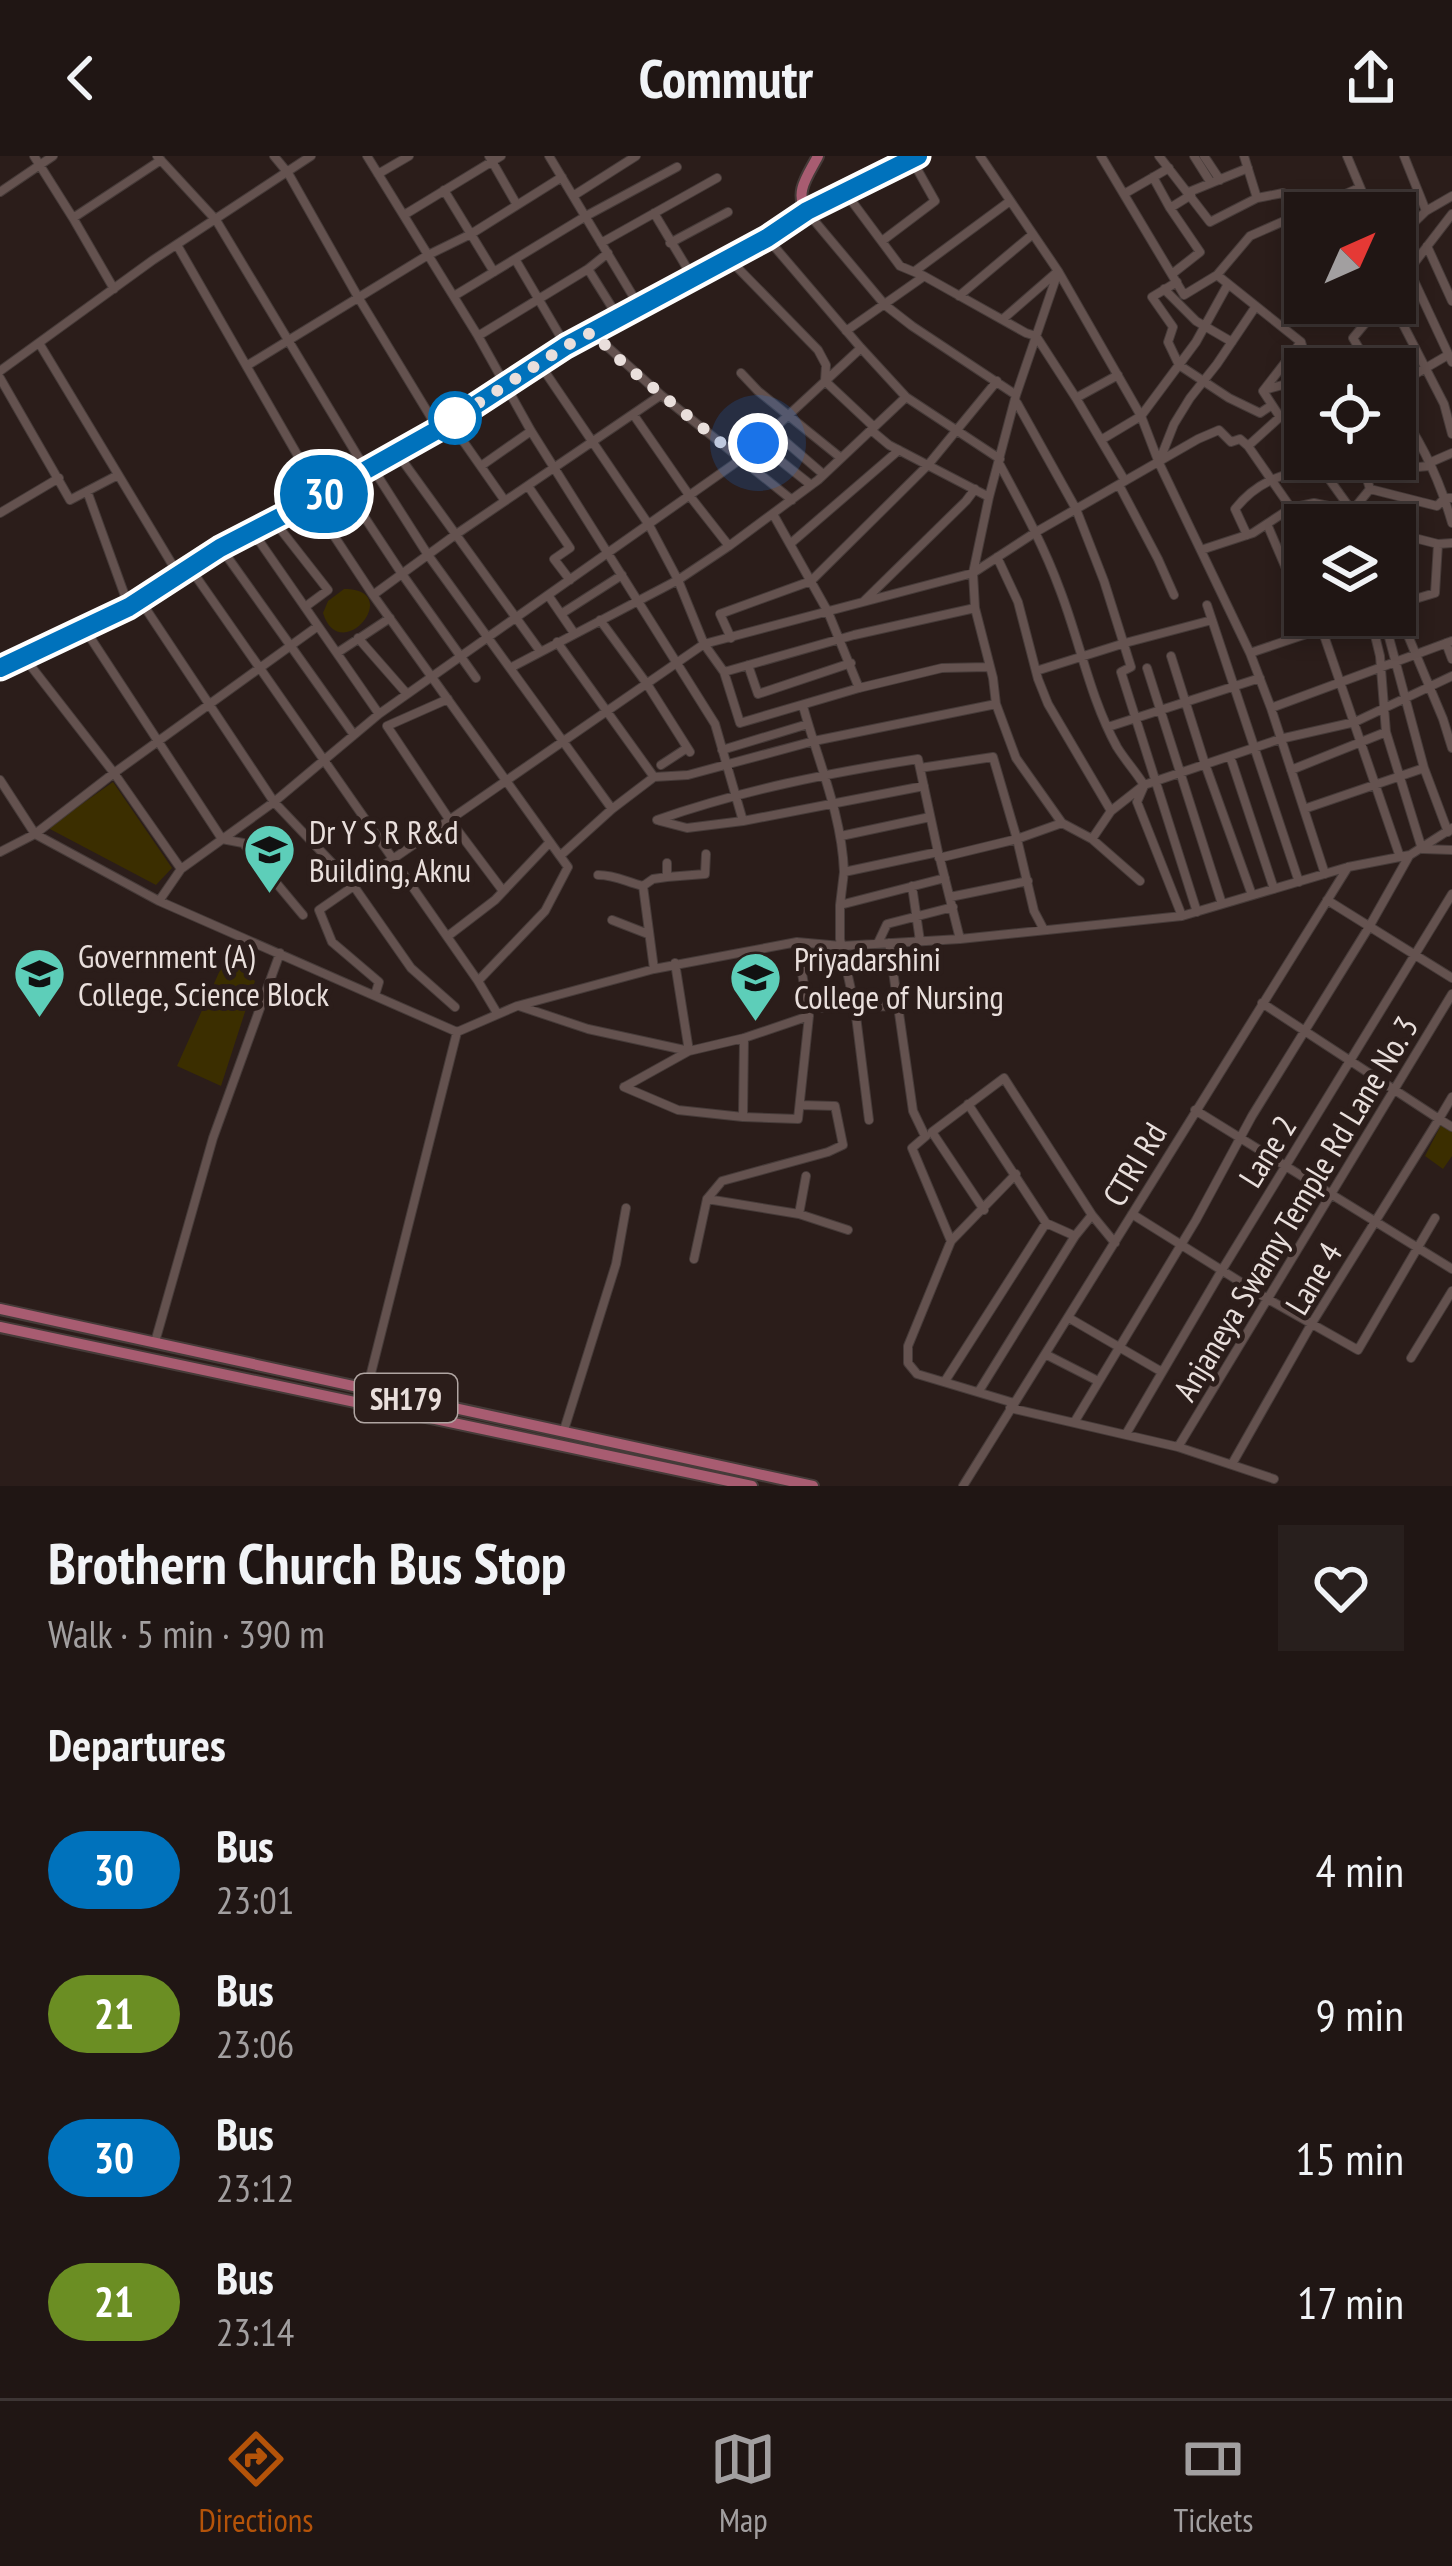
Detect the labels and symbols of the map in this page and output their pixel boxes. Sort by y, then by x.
north arrow [1284,192,1416,324]
unlabelled marker [430,393,480,443]
your location [728,413,788,473]
line badge: 30 [270,455,378,533]
place label: Dr Y S R R&d Building, Aknu [309,810,471,891]
school or university icon: Dr Y S R R&d Building, Aknu [242,822,298,896]
place label: Government (A) College, Science Block [78,934,329,1015]
place label: Priyadarshini College of Nursing [794,937,1004,1018]
school or university icon: Government (A) College, Science Block [11,946,67,1020]
school or university icon: Priyadarshini College of Nursing [727,949,783,1023]
street label: Anjaneya Swamy Temple Rd Lane No. 3 [1163,1008,1427,1408]
street label: Lane 2 [1229,1107,1305,1195]
street label: CTRI Rd [1092,1114,1176,1214]
street label: Lane 4 [1275,1234,1351,1322]
road number: SH179 [355,1374,457,1422]

